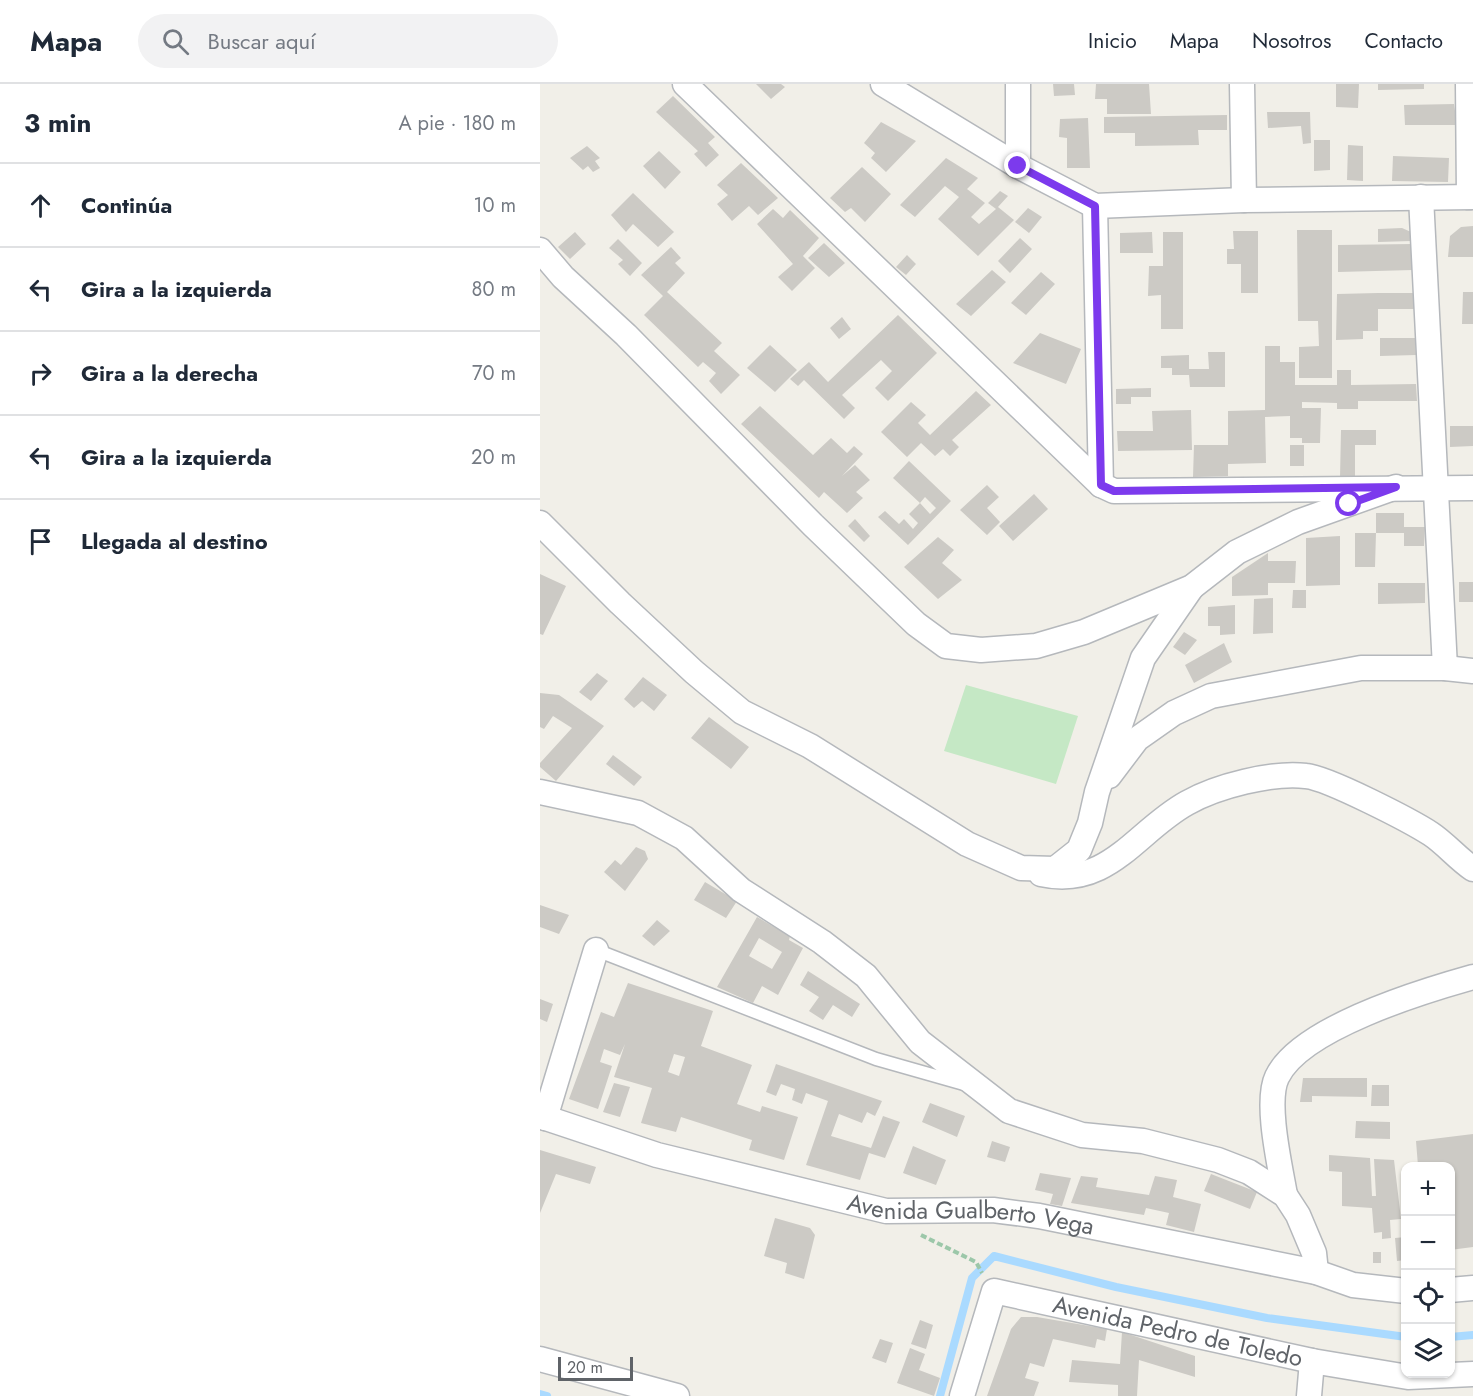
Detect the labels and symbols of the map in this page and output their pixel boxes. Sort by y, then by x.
route end [1004,152,1030,178]
route start [1335,490,1361,516]
street label: Avenida Gualberto Vega [844,1184,1097,1244]
street label: Avenida Pedro de Toledo [1050,1286,1306,1375]
scale bar [558,1354,633,1382]

